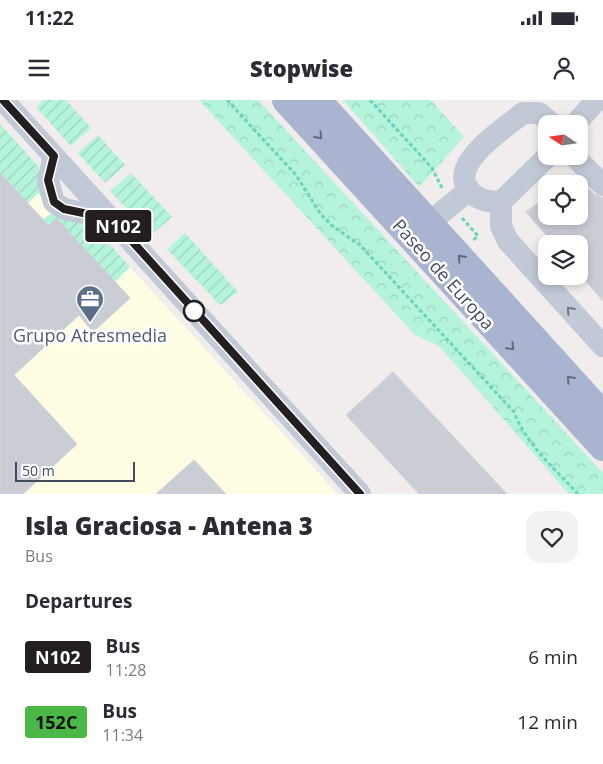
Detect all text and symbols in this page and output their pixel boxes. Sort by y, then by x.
text: 11:22 [25,5,74,31]
text: Stopwise [250,53,353,83]
icon: menu [25,54,53,82]
icon: person [550,54,578,82]
north arrow [538,115,588,165]
map controls [538,115,588,285]
one-way arrow [313,131,322,140]
button: locate [538,175,588,225]
line badge: N102 [83,210,153,242]
text: N102 [95,214,141,238]
street label: Paseo de Europa [388,214,500,334]
button: layers [538,235,588,285]
one-way arrow [458,255,467,264]
office icon: Grupo Atresmedia [75,284,105,323]
unlabelled marker [183,300,205,322]
one-way arrow [567,306,576,315]
place label: Grupo Atresmedia [13,323,167,347]
one-way arrow [505,341,514,350]
one-way arrow [567,375,576,384]
scale bar [15,459,135,482]
text: 50 m [22,461,55,480]
text: Isla Graciosa - Antena 3 [25,509,313,542]
button: heart [526,511,578,563]
text: Bus [25,545,53,567]
text: Departures [25,588,132,614]
text: Bus [106,633,140,659]
text: 6 min [528,644,578,670]
text: N102 [35,645,81,669]
text: 11:28 [106,659,146,681]
text: Bus [102,698,137,724]
text: 12 min [517,709,578,735]
text: 152C [35,710,77,734]
text: 11:34 [102,724,143,746]

